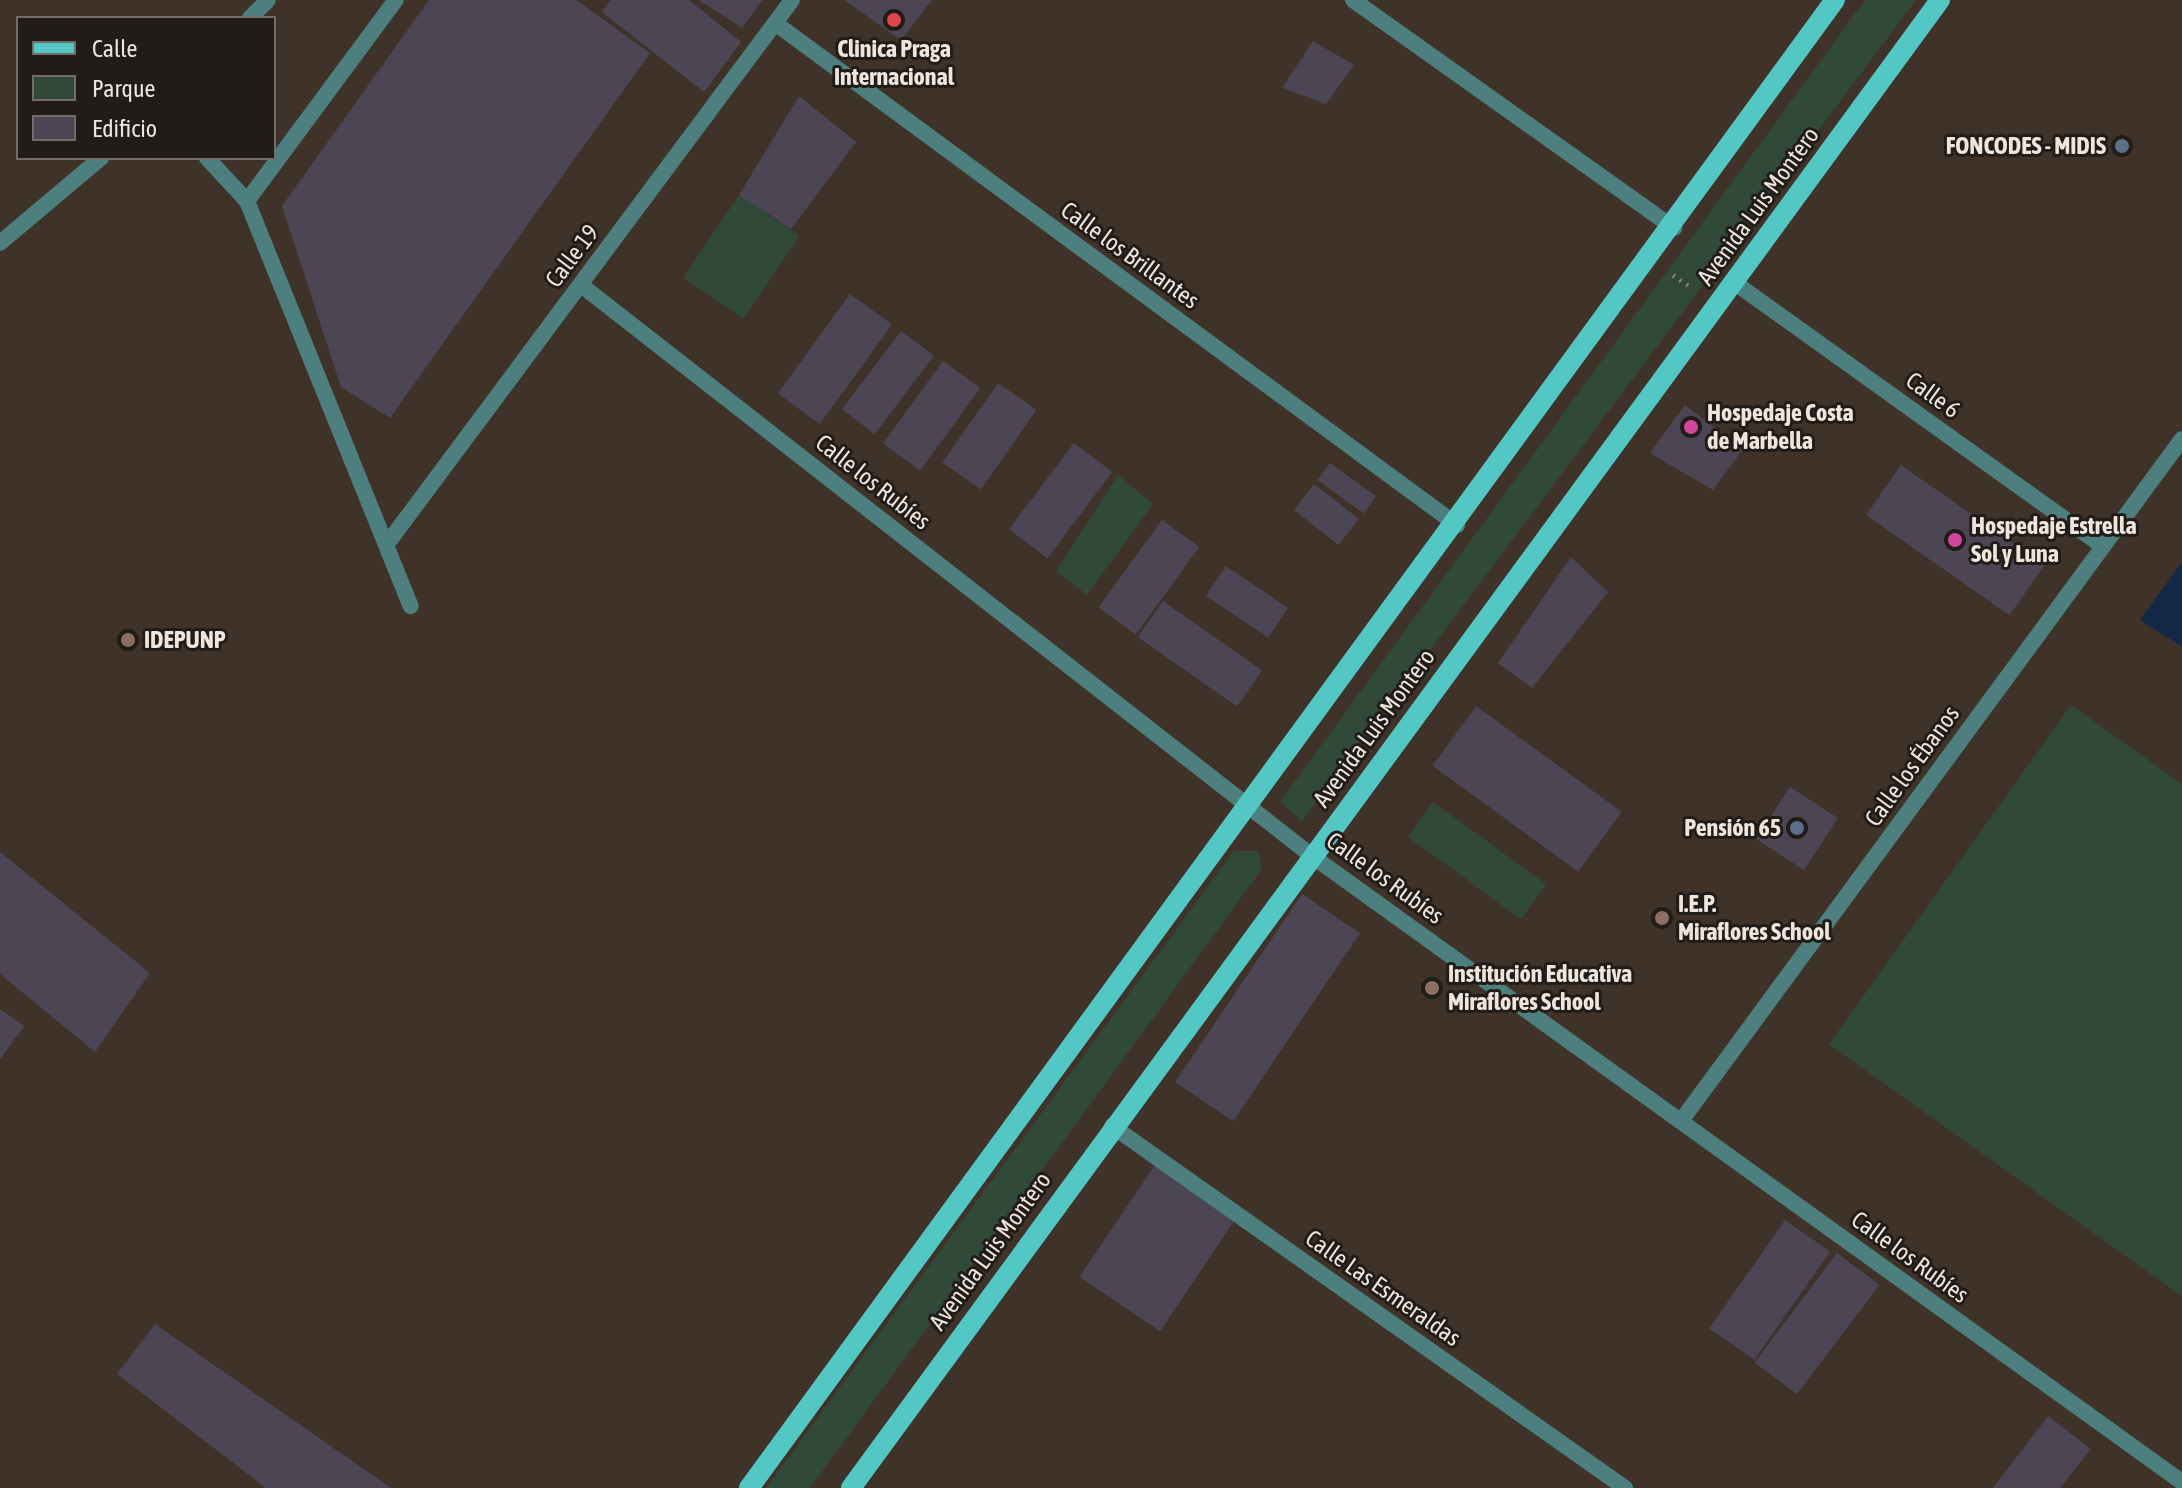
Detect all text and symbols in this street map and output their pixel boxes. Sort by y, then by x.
marker: Clinica Praga Internacional [883,9,905,31]
legend [16,16,276,160]
text: Calle [92,35,137,62]
place label: Clinica Praga Internacional [834,35,954,91]
text: Parque [92,75,155,102]
text: Edificio [92,115,157,142]
street label: Avenida Luis Montero [1691,121,1825,291]
place label: FONCODES - MIDIS [1946,132,2106,160]
marker: FONCODES - MIDIS [2113,137,2131,155]
street label: Calle los Brillantes [1055,195,1205,315]
street label: Calle 19 [539,219,605,293]
street label: Calle 6 [1900,366,1966,424]
place label: Hospedaje Costa de Marbella [1707,399,1854,455]
marker: Hospedaje Costa de Marbella [1682,418,1700,436]
street label: Calle los Rubíes [810,428,936,536]
place label: Hospedaje Estrella Sol y Luna [1971,512,2137,568]
marker: Hospedaje Estrella Sol y Luna [1946,531,1964,549]
place label: IDEPUNP [144,626,226,654]
marker: IDEPUNP [119,631,137,649]
street label: Avenida Luis Montero [1307,643,1441,813]
street label: Calle los Ébanos [1859,700,1965,832]
place label: Pensión 65 [1684,814,1781,842]
marker: Pensión 65 [1788,819,1806,837]
street label: Calle los Rubíes [1321,826,1449,930]
place label: I.E.P. Miraflores School [1678,890,1831,946]
marker: I.E.P. Miraflores School [1653,909,1671,927]
place label: Institución Educativa Miraflores School [1448,960,1632,1016]
marker: Institución Educativa Miraflores School [1423,979,1441,997]
street label: Avenida Luis Montero [923,1166,1057,1336]
street label: Calle los Rubíes [1846,1205,1974,1309]
street label: Calle Las Esmeraldas [1300,1224,1466,1352]

